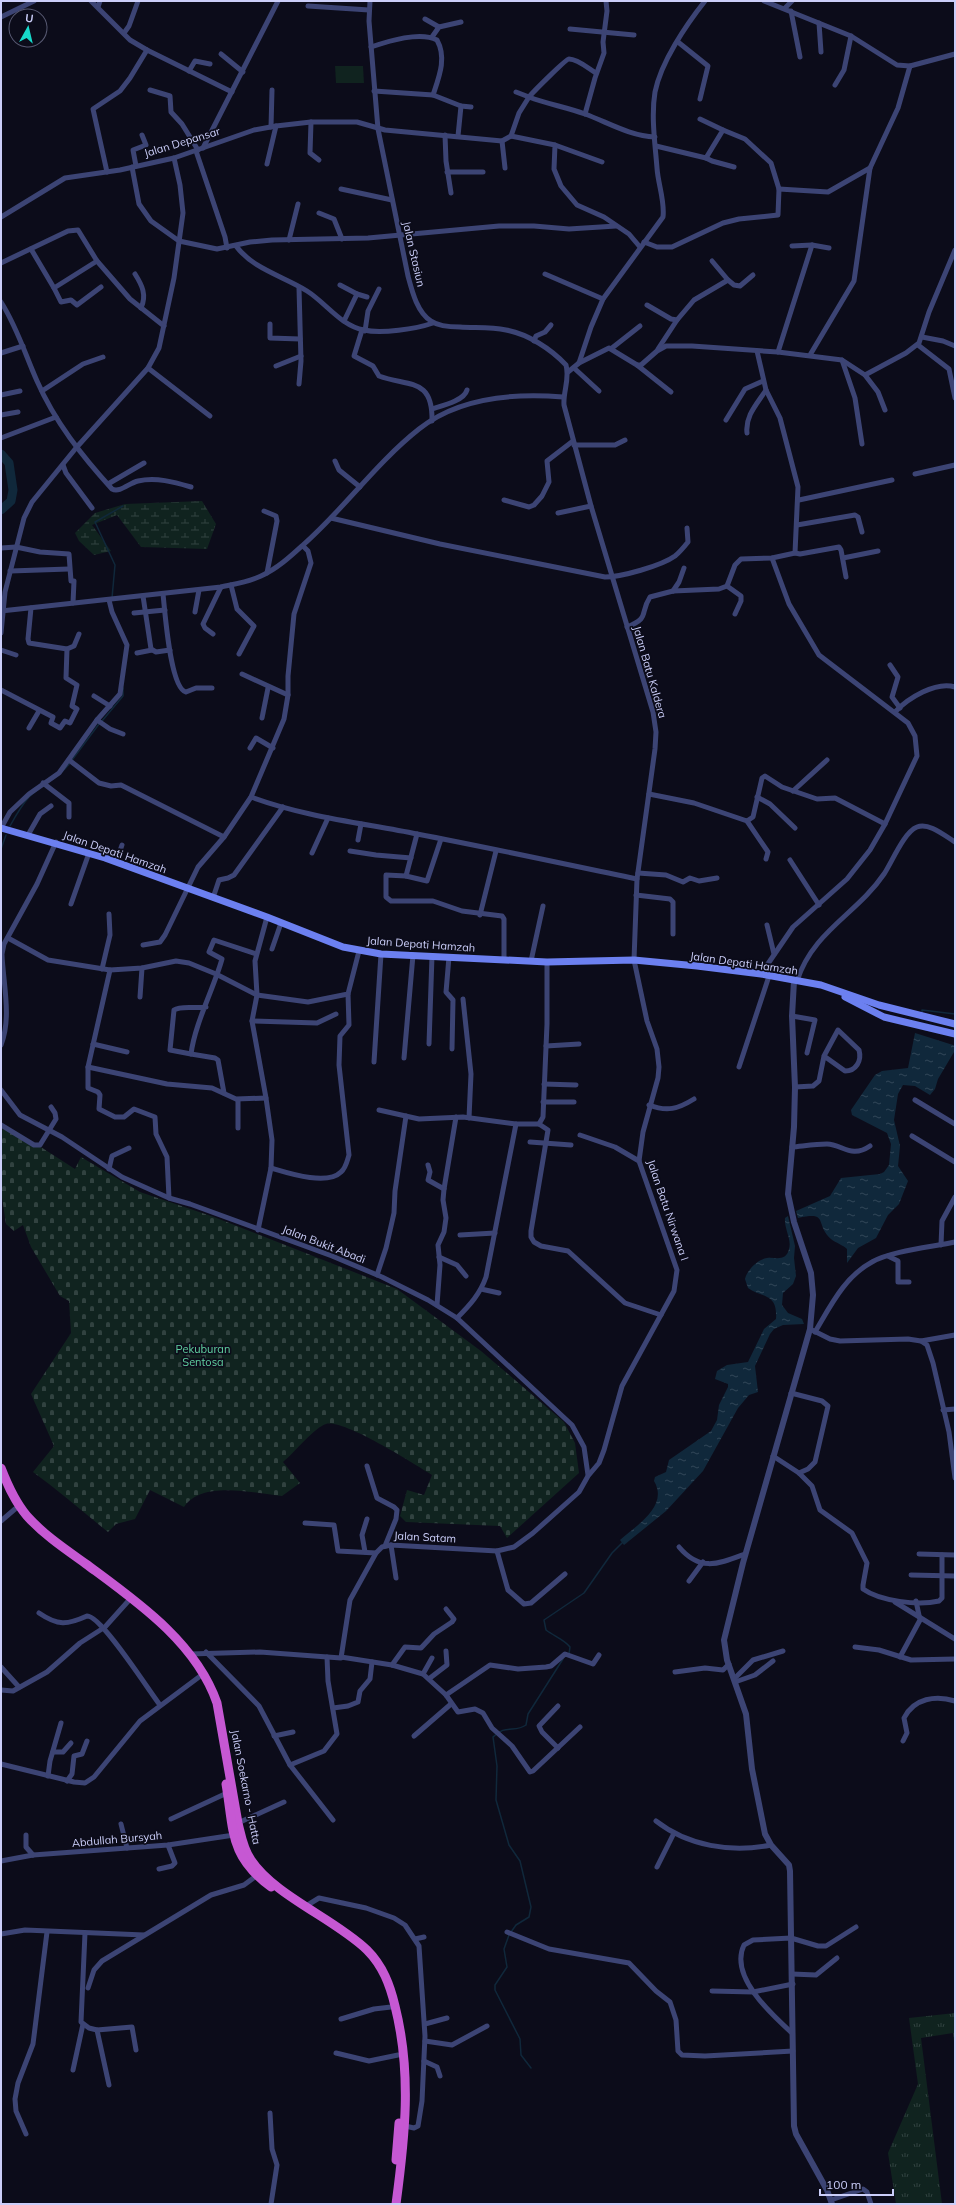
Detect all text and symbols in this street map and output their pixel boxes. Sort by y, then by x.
north arrow [8,8,48,48]
text: U [24,11,34,26]
street label: Jalan Depansar [142,124,222,160]
street label: Jalan Stasiun [400,220,428,288]
street label: Jalan Batu Kaldera [630,624,670,720]
street label: Jalan Depati Hamzah [61,828,169,876]
street label: Jalan Depati Hamzah [366,933,476,955]
street label: Jalan Depati Hamzah [689,948,799,978]
street label: Jalan Batu Nirwana I [644,1158,692,1262]
street label: Jalan Bukit Abadi [280,1222,368,1266]
park label: Pekuburan Sentosa [176,1342,230,1369]
street label: Jalan Satam [394,1528,456,1546]
street label: Jalan Soekarno - Hatta [228,1729,264,1845]
street label: Abdullah Bursyah [71,1828,163,1850]
scale bar [820,2171,893,2197]
text: 100 m [826,2177,861,2192]

